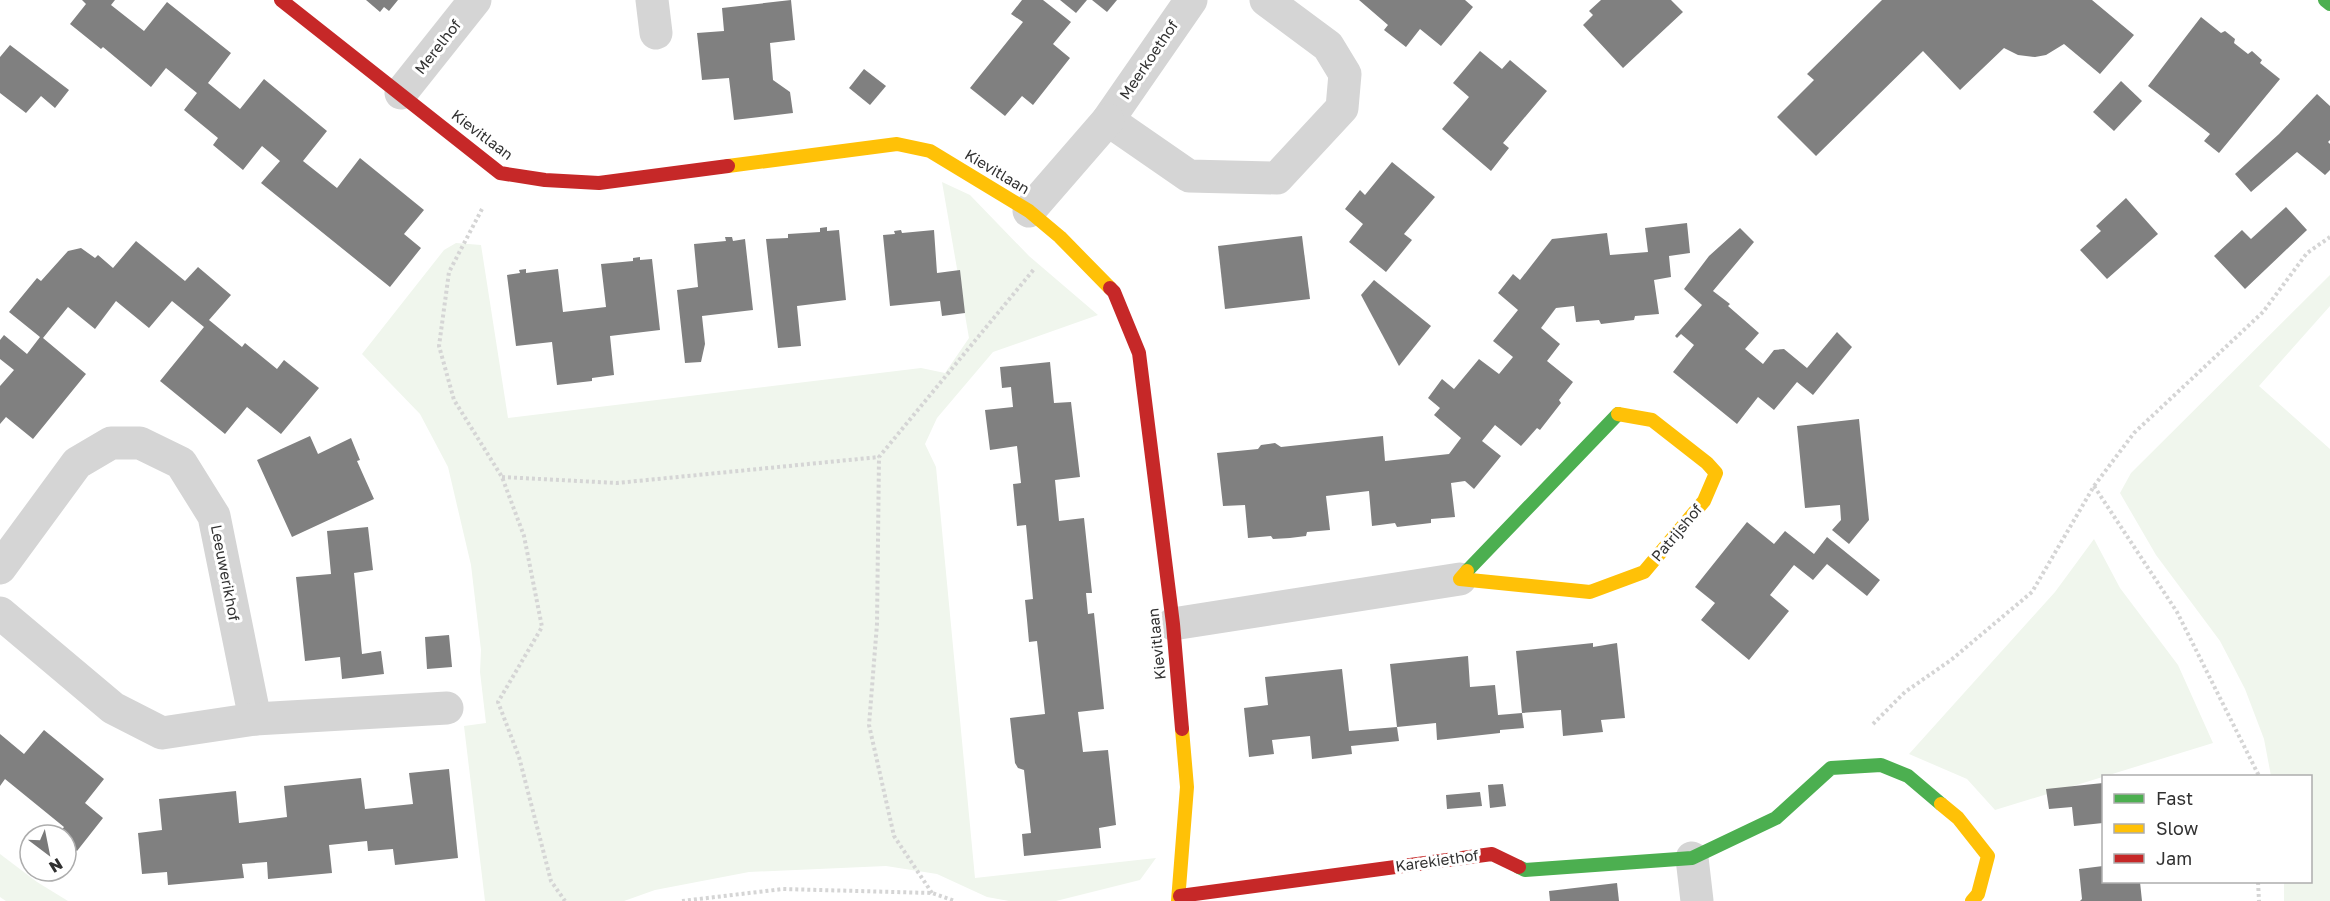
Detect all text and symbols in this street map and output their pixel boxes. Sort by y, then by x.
street label: Merelhof [410,15,464,77]
street label: Meerkoethof [1115,16,1182,102]
street label: Kievitlaan [448,105,517,163]
street label: Kievitlaan [962,145,1033,197]
street label: Patrijshof [1647,500,1706,565]
street label: Leeuwerikhof [208,523,244,623]
street label: Kievitlaan [1143,607,1169,681]
legend [2102,775,2312,883]
text: Fast [2156,787,2193,809]
text: Slow [2156,817,2199,839]
north arrow [18,823,78,883]
street label: Karekiethof [1394,845,1480,875]
text: Jam [2156,847,2192,869]
text: N [45,854,66,877]

